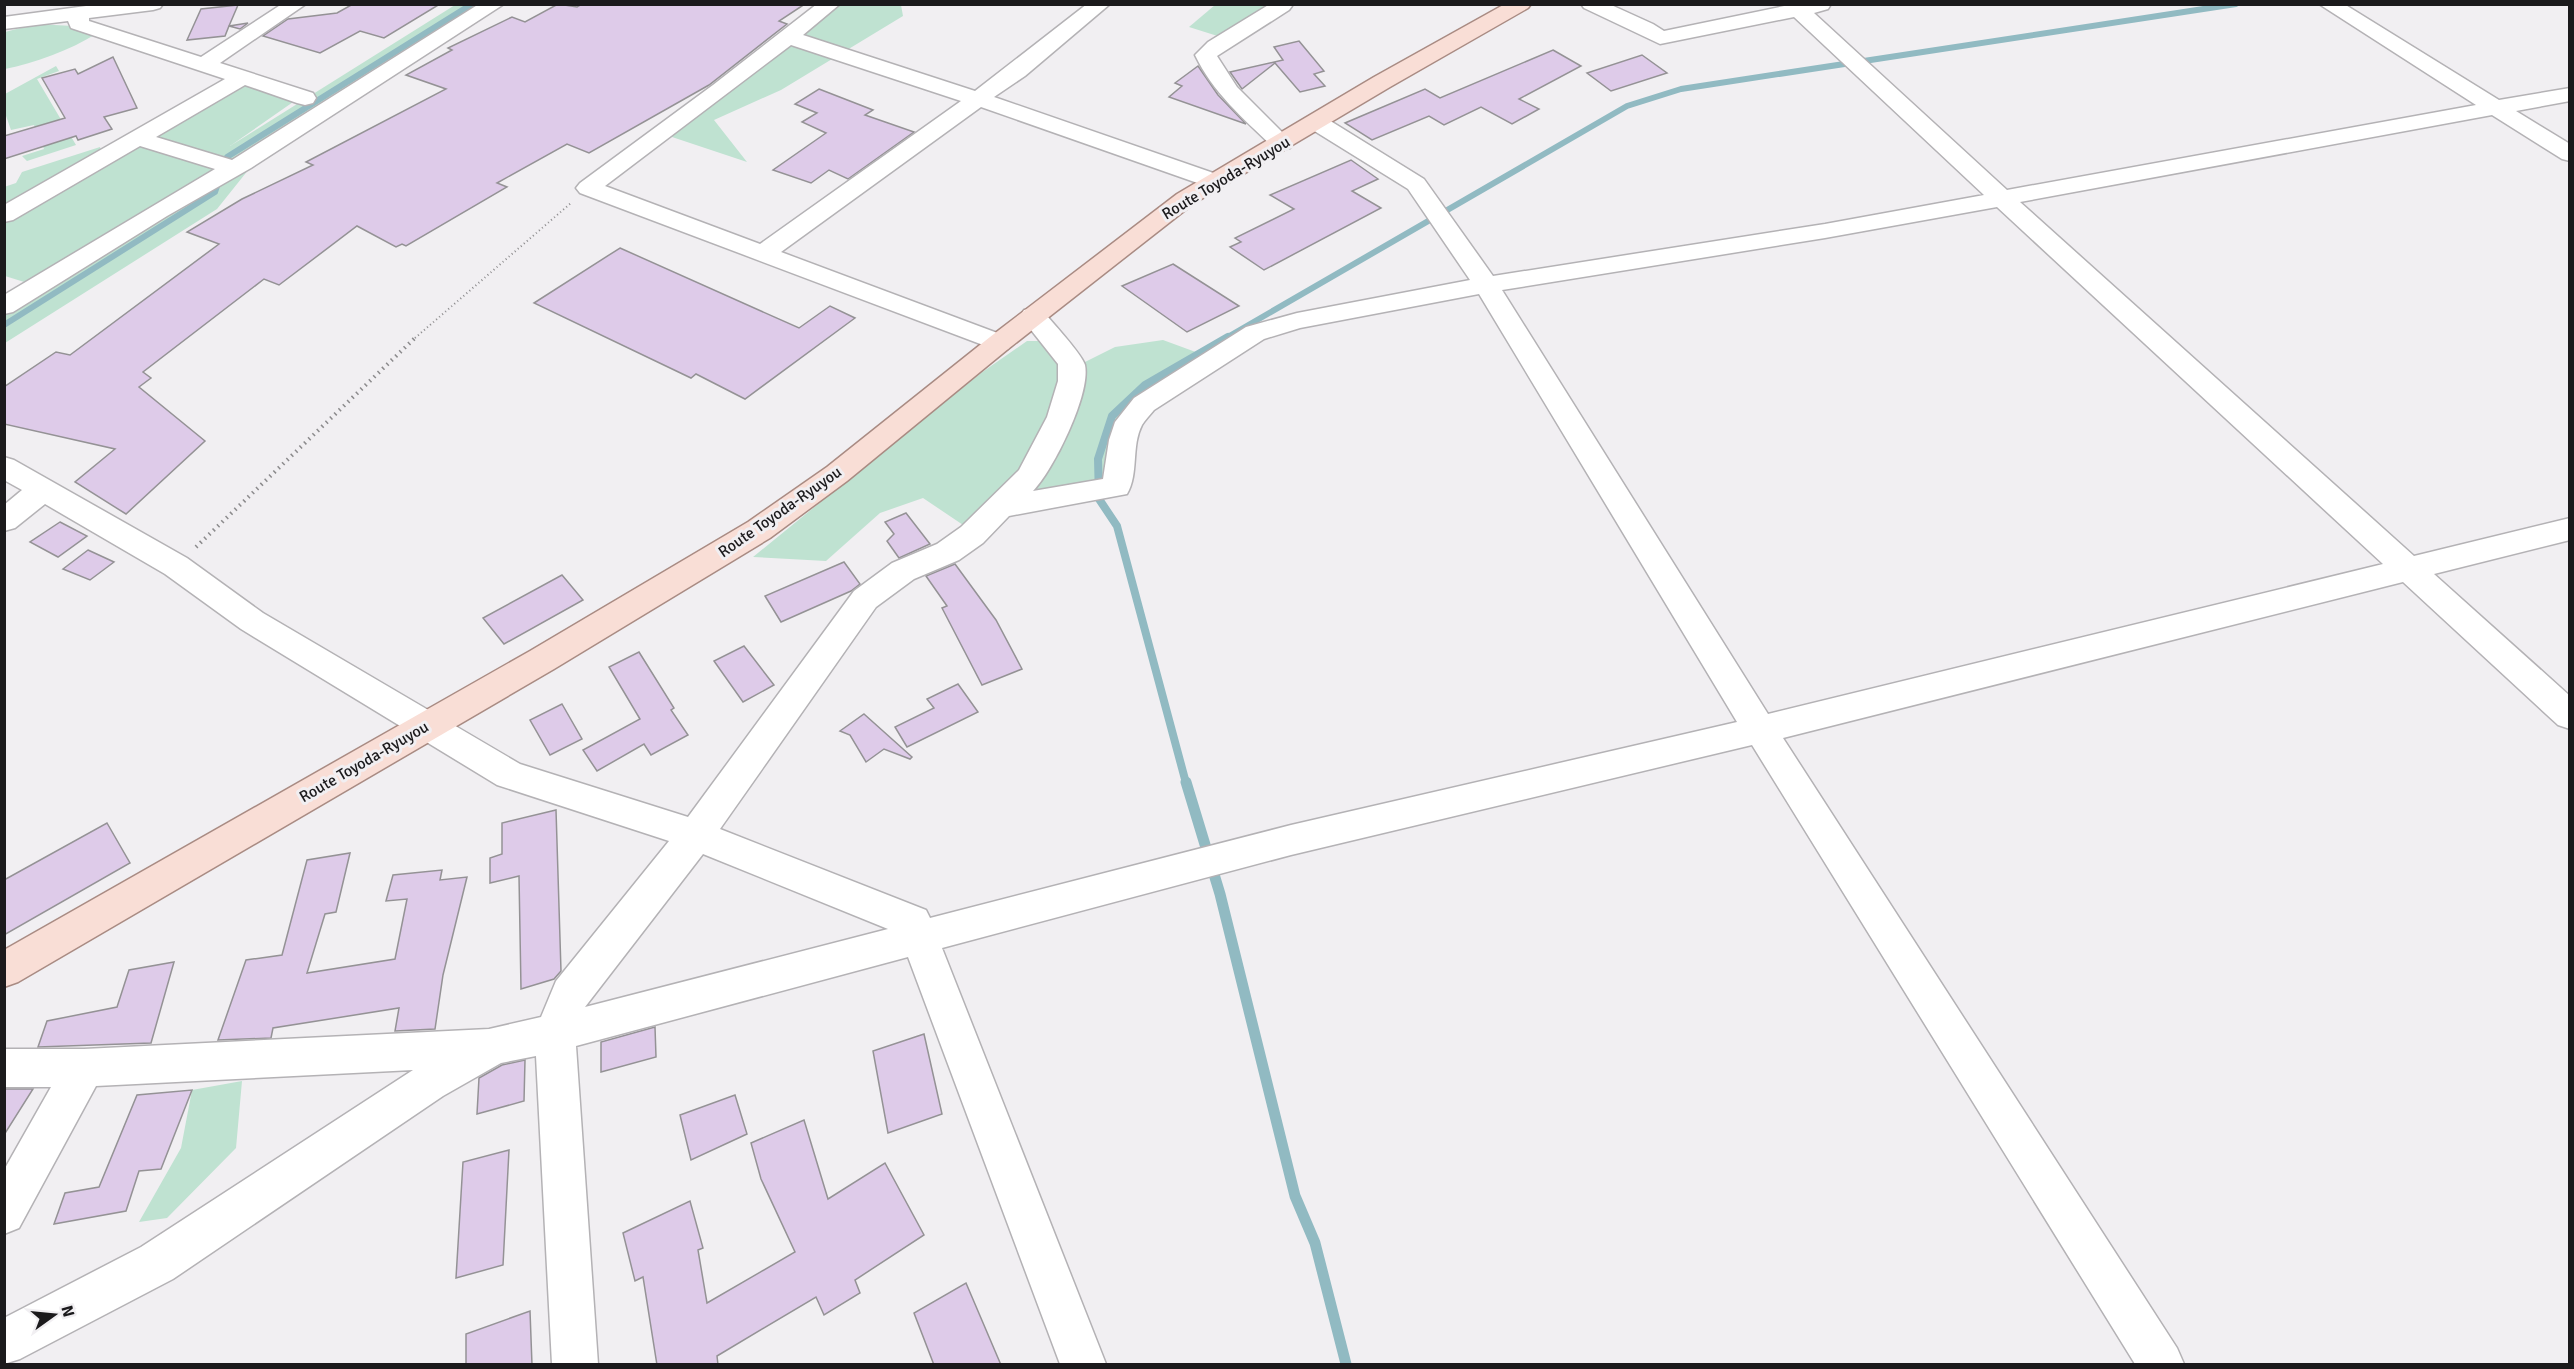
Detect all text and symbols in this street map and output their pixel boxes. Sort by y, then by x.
street label: Route Toyoda-Ryuyou [1158,132,1294,224]
street label: Route Toyoda-Ryuyou [714,462,846,562]
street label: Route Toyoda-Ryuyou [296,717,432,807]
north arrow [24,1285,84,1345]
text: N [56,1303,79,1319]

